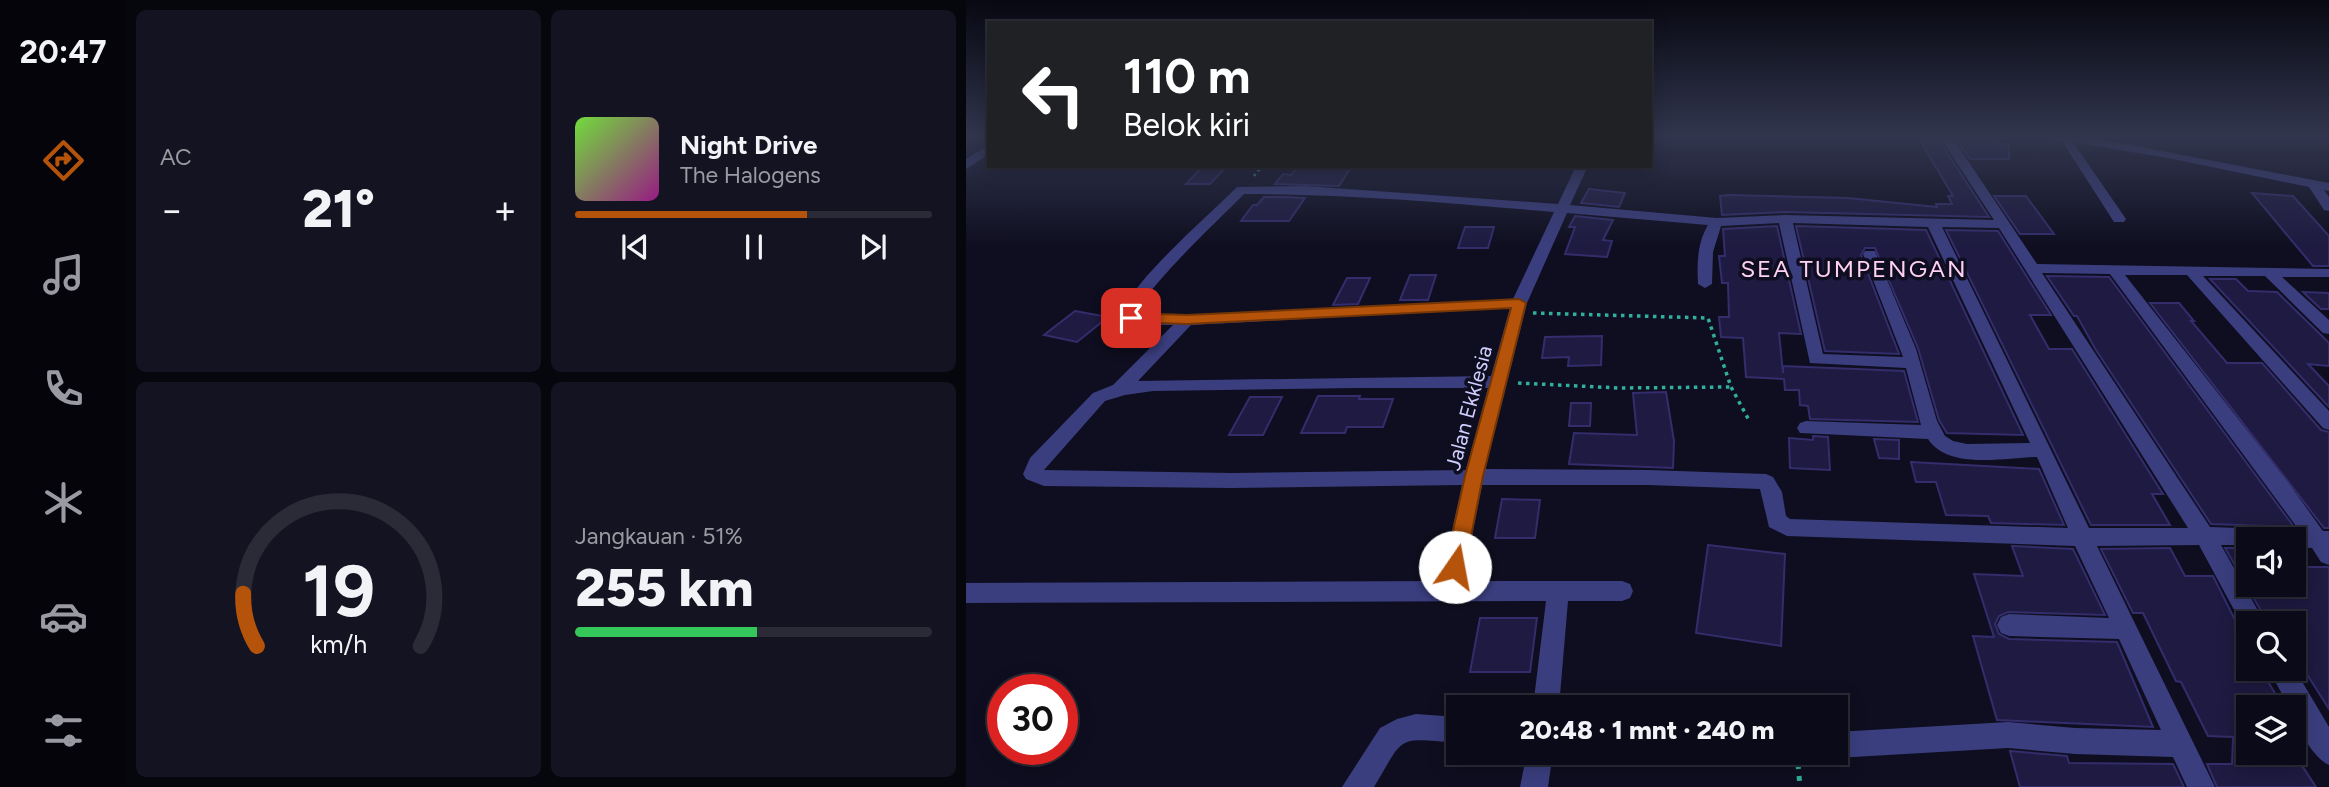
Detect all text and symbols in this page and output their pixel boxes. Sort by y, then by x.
text: 20:47 [20,33,106,71]
text: 110 m [1123,46,1251,105]
icon: left [1008,49,1099,140]
text: Belok kiri [1123,106,1250,144]
text: Night Drive [680,129,817,161]
icon: directions [39,136,88,185]
text: AC [160,143,192,171]
text: The Halogens [680,161,821,189]
text: 21° [302,178,375,240]
text: − [160,187,184,233]
text: + [493,187,517,233]
icon: previous [616,228,654,266]
icon: pause [735,228,773,266]
icon: next [854,228,892,266]
icon: music [39,250,88,299]
district label: SEA TUMPENGAN [1740,254,1968,283]
pin [1101,288,1161,348]
icon: arrive [1112,299,1150,337]
street label: Jalan Ekklesia [1440,343,1497,473]
icon: phone [39,364,88,413]
icon: climate [39,478,88,527]
text: Jangkauan · 51% [575,522,743,550]
map controls [2236,527,2306,765]
button: sound [2236,527,2306,597]
position arrow [1418,530,1492,604]
text: 19 [302,547,375,634]
text: 255 km [575,557,754,619]
icon: car [39,592,88,641]
button: search [2236,611,2306,681]
text: km/h [310,628,367,658]
speed limit sign: 30 [987,674,1078,765]
button: layers [2236,695,2306,765]
icon: filters [39,706,88,755]
text: 20:48 · 1 mnt · 240 m [1520,714,1774,746]

